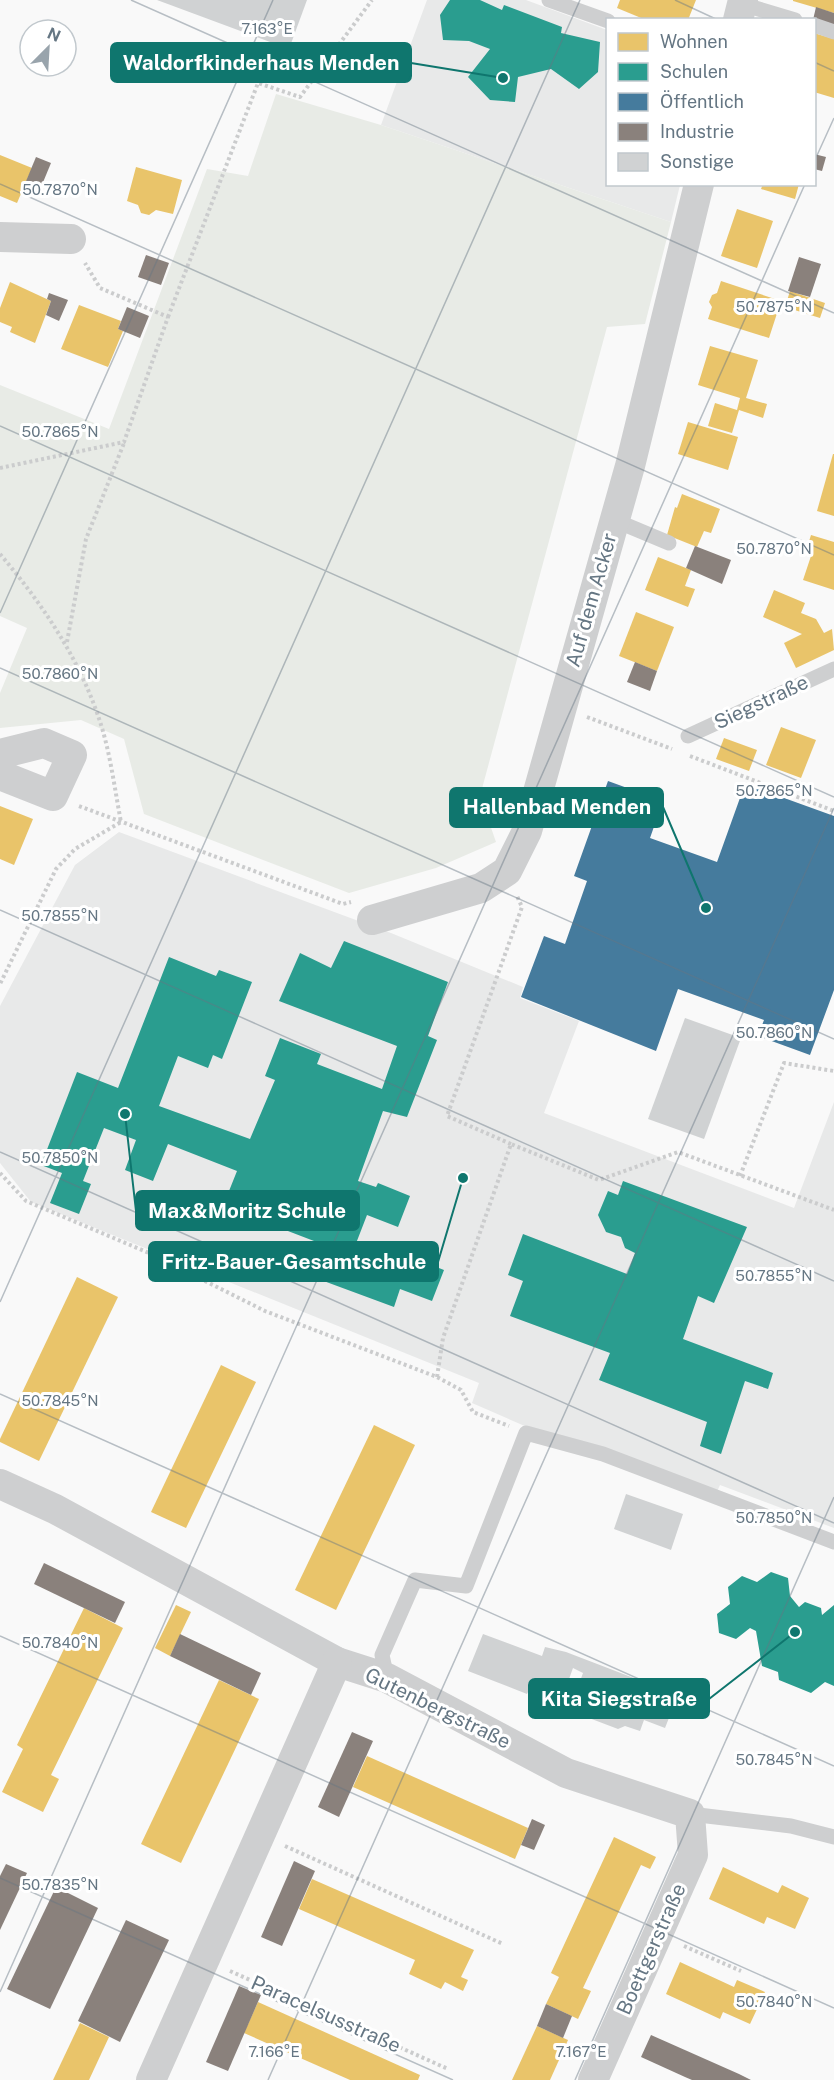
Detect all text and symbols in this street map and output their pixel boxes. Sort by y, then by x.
north arrow [18,18,78,78]
legend [606,18,816,186]
text: 7.163°E [241,20,293,37]
text: N [44,24,63,46]
text: Wohnen [660,31,728,52]
callout: Waldorfkinderhaus Menden [111,43,411,82]
text: Waldorfkinderhaus Menden [123,50,399,75]
text: Schulen [660,61,728,82]
text: Öffentlich [660,90,744,112]
text: Industrie [660,121,734,142]
text: Sonstige [660,151,734,172]
text: 50.7870°N [22,181,98,198]
text: 50.7875°N [736,298,812,315]
text: 50.7865°N [22,423,98,440]
street label: Auf dem Acker [560,530,622,670]
text: 50.7870°N [736,540,812,557]
text: 50.7860°N [22,665,98,682]
street label: Siegstraße [710,670,812,734]
text: 50.7865°N [736,782,812,799]
callout: Hallenbad Menden [450,788,663,827]
text: Hallenbad Menden [463,794,651,819]
text: 50.7855°N [21,907,99,924]
text: 50.7860°N [736,1024,812,1041]
text: 50.7850°N [22,1149,98,1166]
callout: Max&Moritz Schule [136,1191,359,1230]
text: Max&Moritz Schule [148,1198,346,1223]
callout: Fritz-Bauer-Gesamtschule [149,1242,438,1281]
text: Fritz-Bauer-Gesamtschule [162,1249,426,1274]
text: 50.7855°N [735,1267,813,1284]
text: 50.7845°N [22,1392,98,1409]
text: 50.7850°N [736,1509,812,1526]
text: 50.7840°N [22,1634,98,1651]
street label: Gutenbergstraße [361,1662,515,1754]
callout: Kita Siegstraße [529,1679,709,1718]
text: Kita Siegstraße [541,1686,697,1711]
text: 50.7845°N [736,1751,812,1768]
text: 50.7835°N [21,1876,99,1893]
street label: Boettgerstraße [611,1880,691,2018]
street label: Paracelsusstraße [248,1970,404,2058]
text: 50.7840°N [736,1993,812,2010]
text: 7.166°E [248,2043,300,2060]
text: 7.167°E [555,2043,607,2060]

